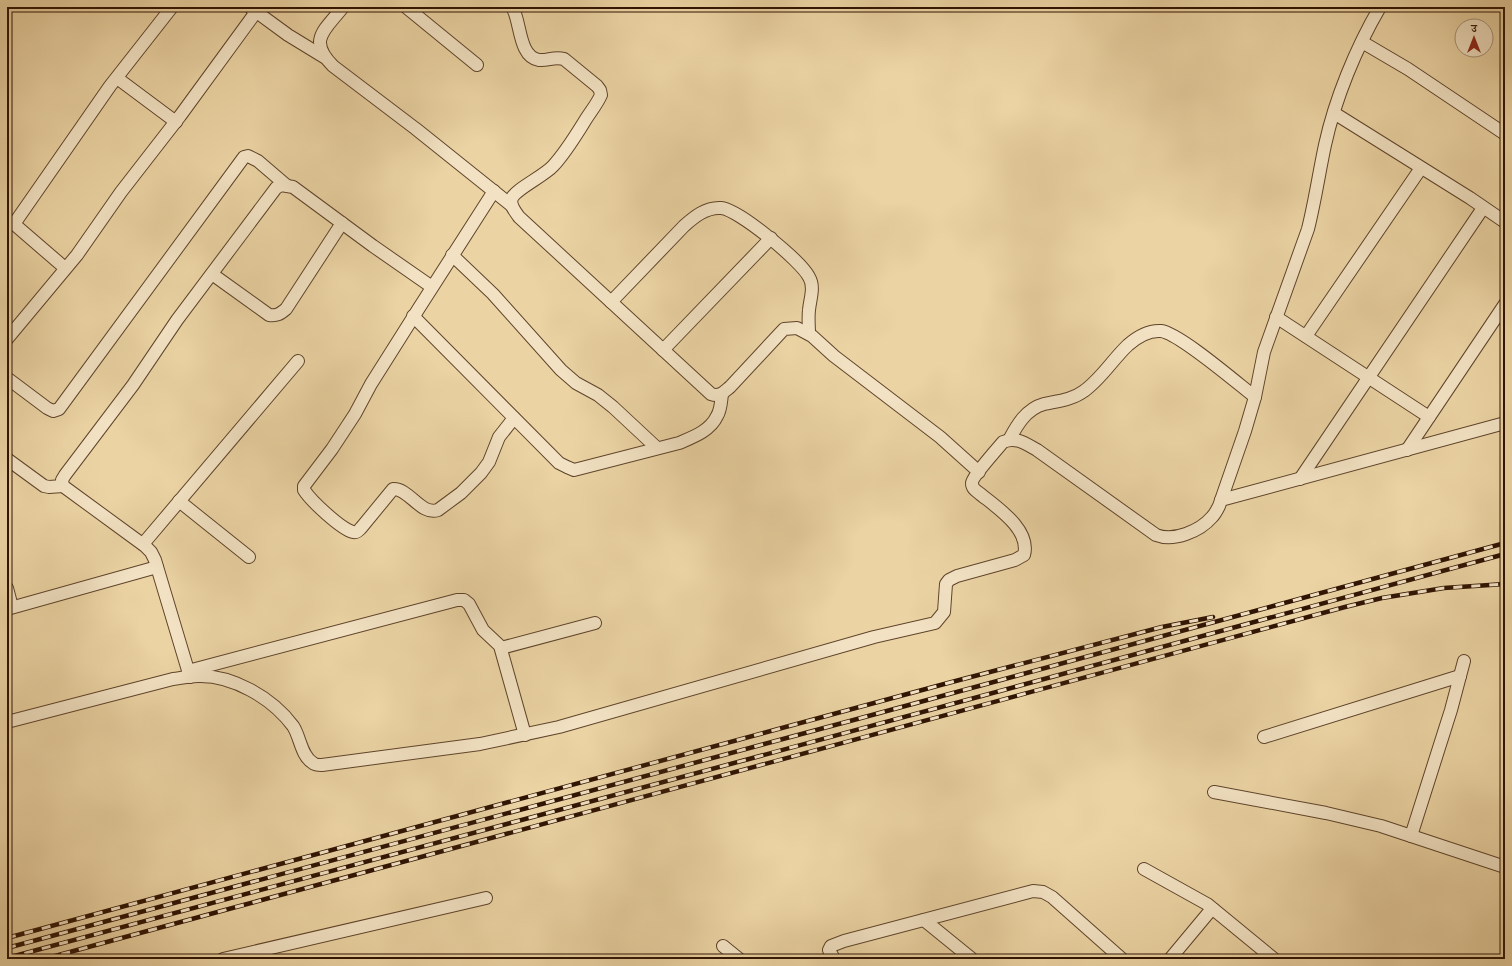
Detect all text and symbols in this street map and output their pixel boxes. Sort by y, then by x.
north arrow [1454,18,1494,58]
text: उ [1470,21,1478,36]

